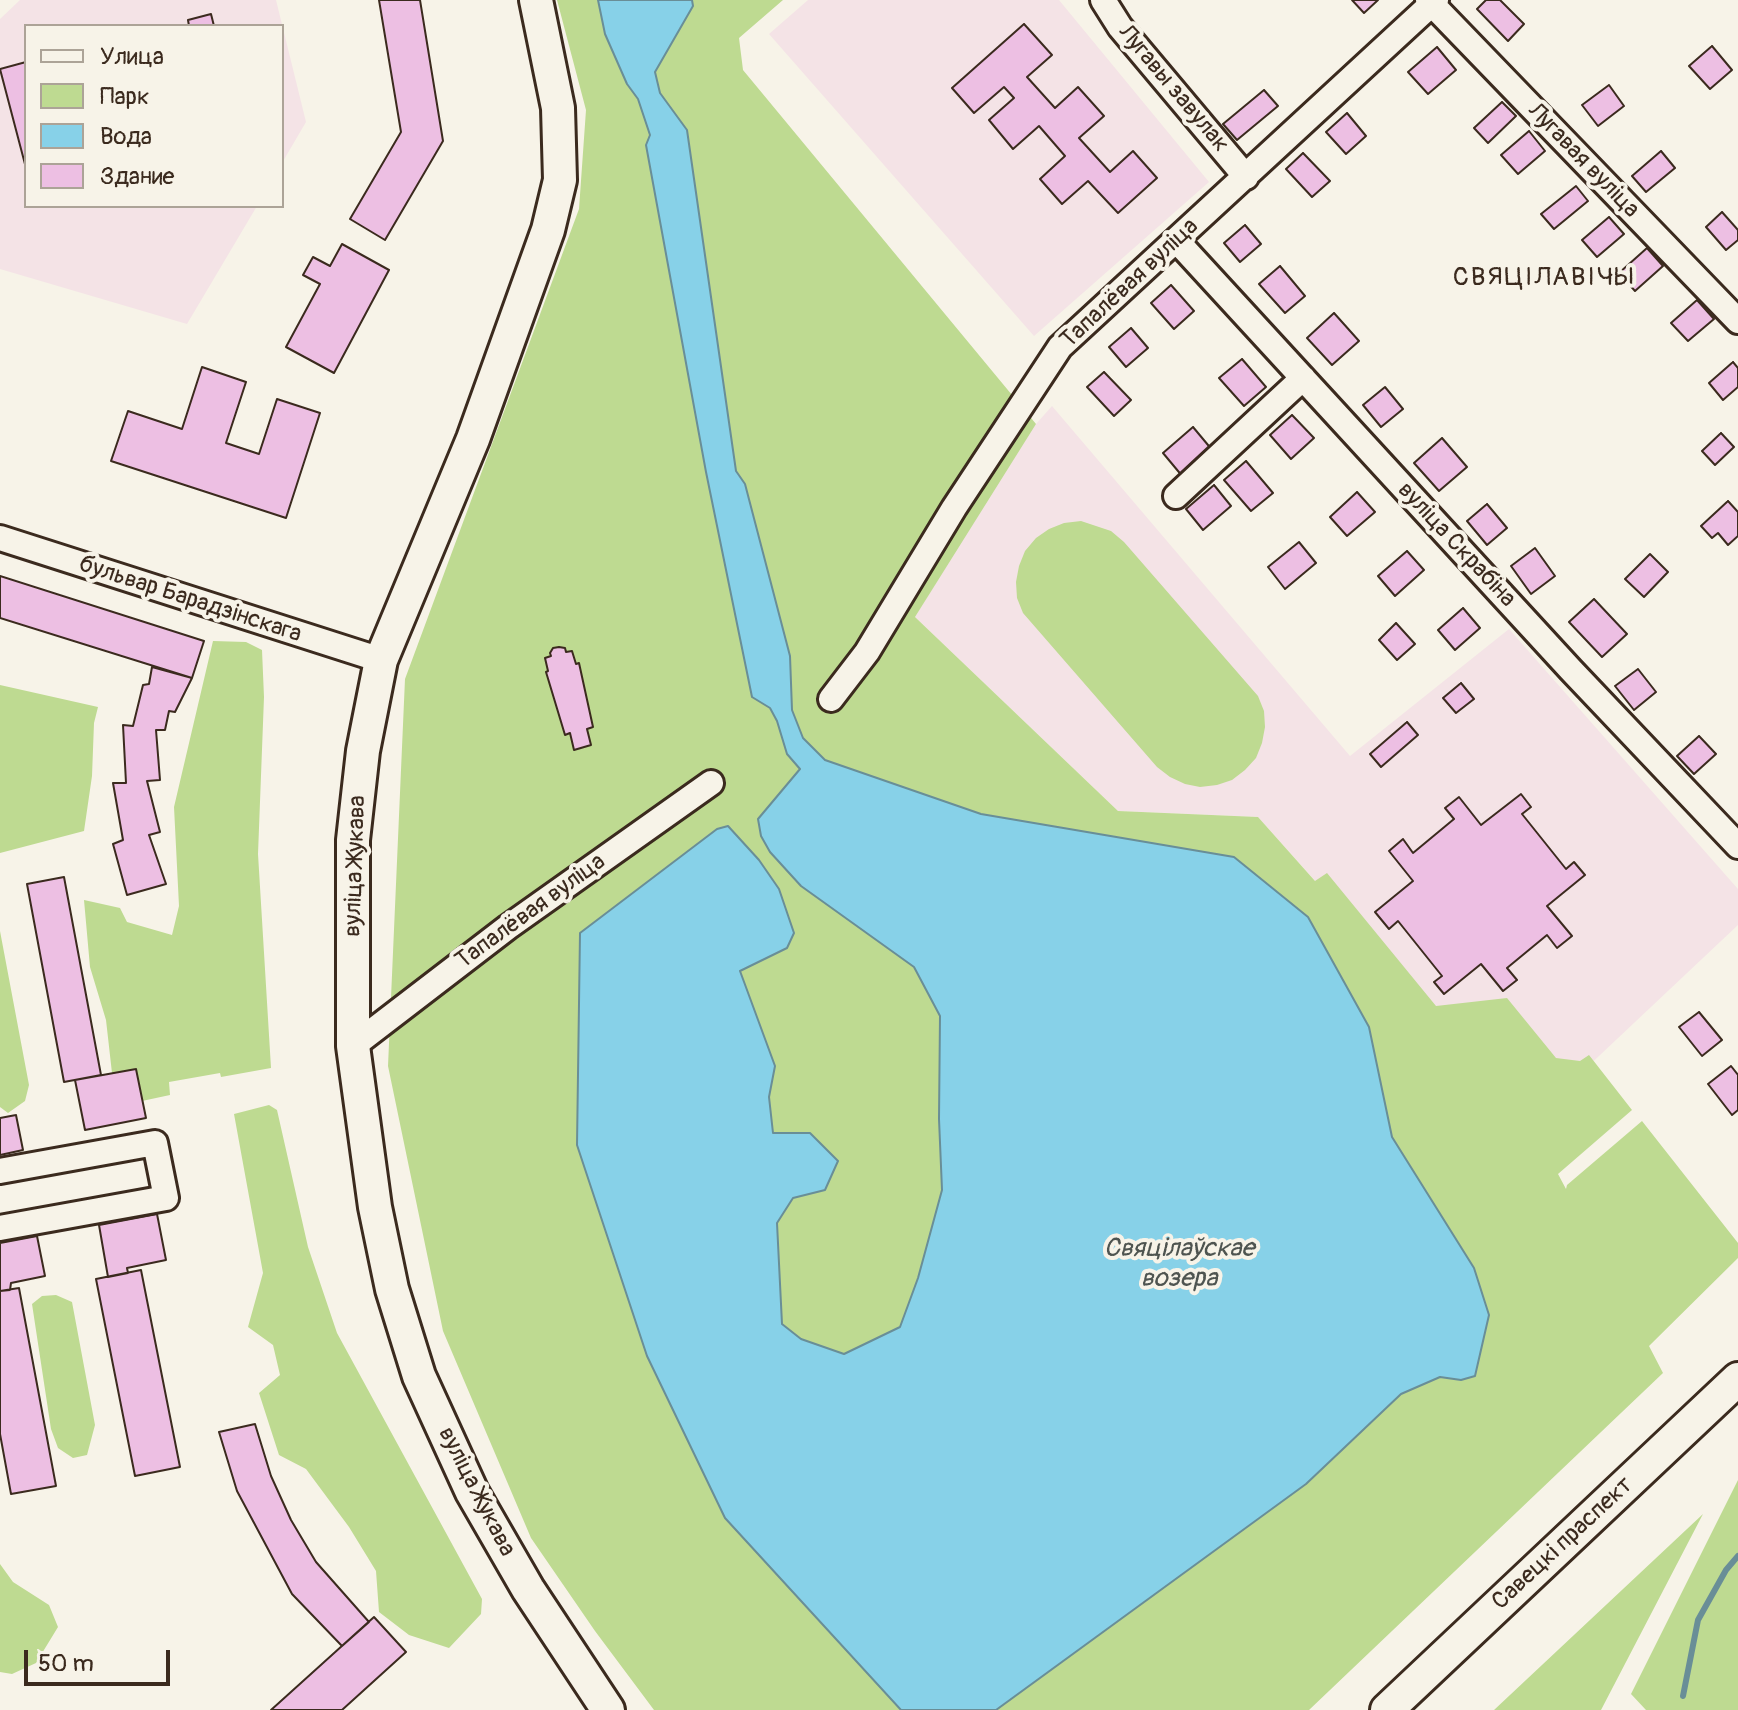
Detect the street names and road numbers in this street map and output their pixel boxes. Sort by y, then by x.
street label: Лугавы завулак [1111,19,1235,159]
street label: Лугавая вуліца [1521,98,1645,224]
street label: Тапалёвая вуліца [1055,213,1205,355]
street label: вуліца Скрабіна [1391,476,1521,614]
street label: бульвар Барадзінскага [75,550,305,650]
street label: вуліца Жукава [339,795,373,937]
street label: Тапалёвая вуліца [451,848,611,976]
street label: вуліца Жукава [431,1422,521,1562]
street label: Савецкі праспект [1487,1471,1639,1617]

